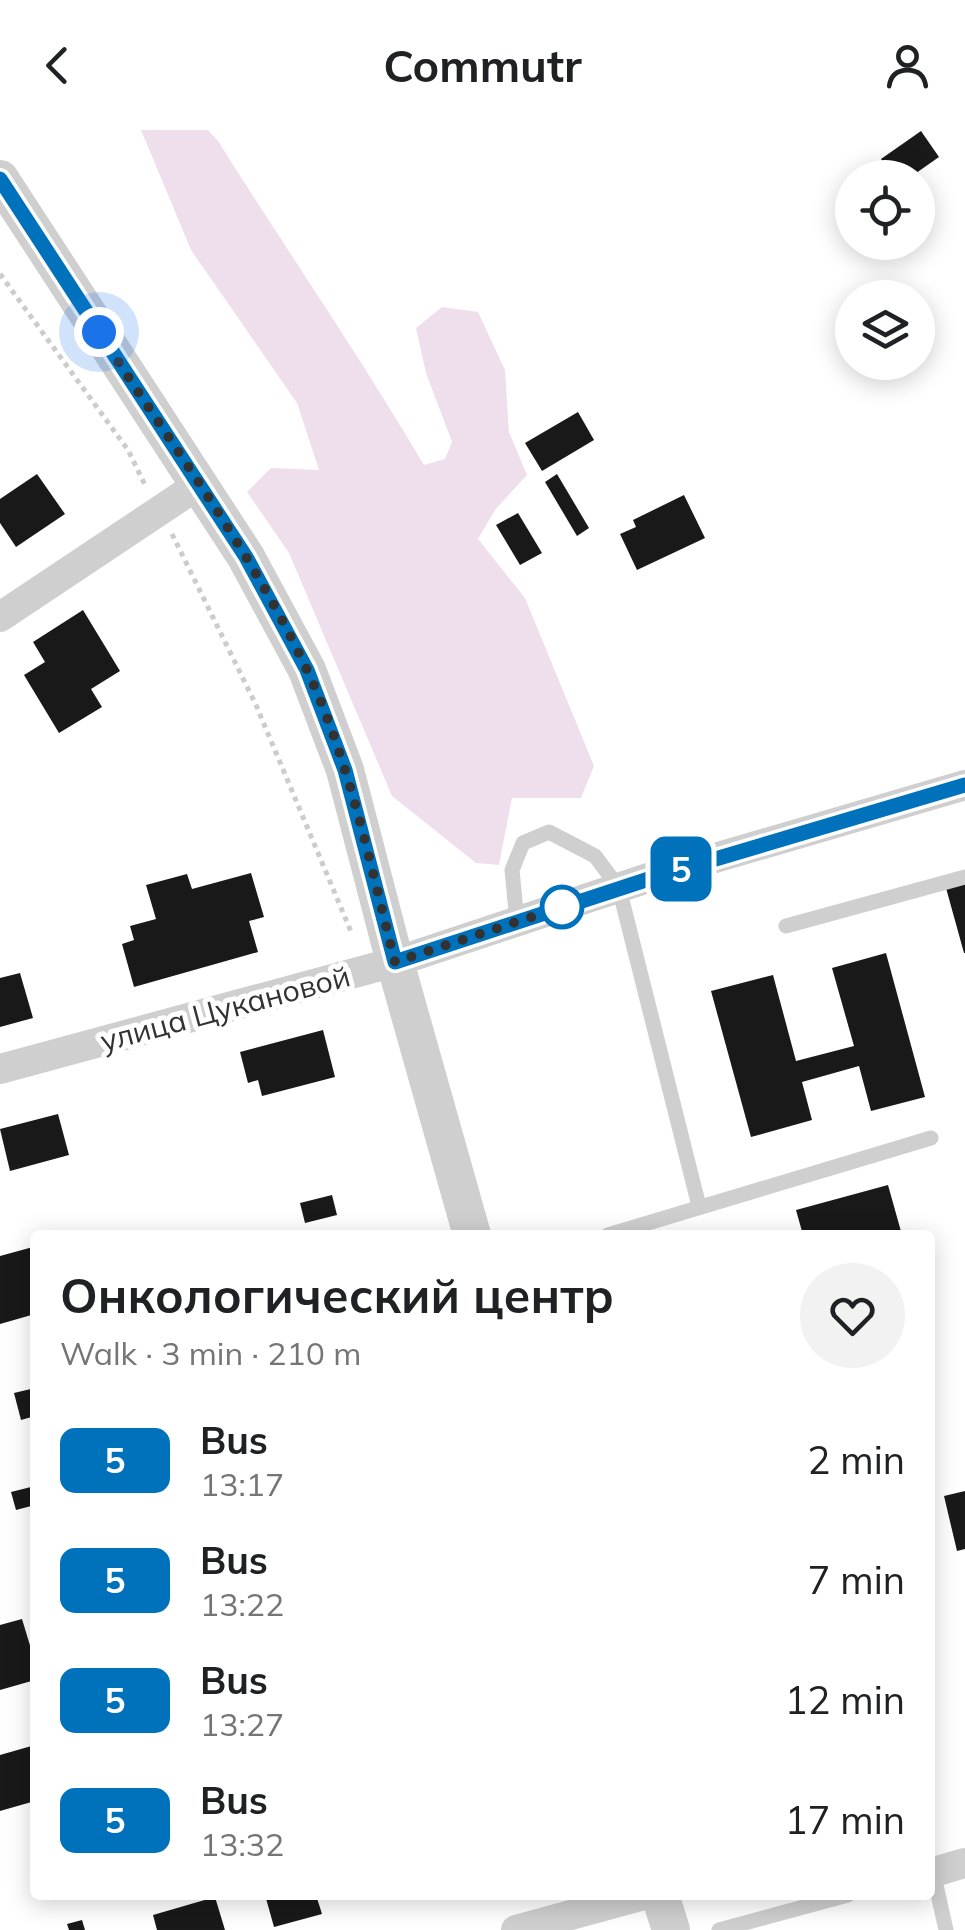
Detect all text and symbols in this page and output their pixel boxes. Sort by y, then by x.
text: Commutr [383,37,582,93]
icon: back [30,38,85,93]
icon: person [880,38,935,93]
map controls [835,160,935,380]
button: locate [835,160,935,260]
button: layers [835,280,935,380]
your location [74,307,124,357]
line badge: 5 [648,836,714,902]
text: 5 [670,847,692,891]
unlabelled marker [541,886,583,928]
street label: улица Цукановой [96,956,354,1060]
button: heart [800,1263,905,1368]
text: Онкологический центр [60,1265,614,1325]
text: Walk · 3 min · 210 m [60,1333,361,1373]
text: Bus [200,1416,268,1464]
text: 2 min [808,1436,905,1484]
text: 5 [104,1438,126,1482]
text: 13:17 [200,1464,284,1504]
text: Bus [200,1536,268,1584]
text: 7 min [808,1556,905,1604]
text: 5 [104,1558,126,1602]
text: 13:22 [200,1584,284,1624]
text: Bus [200,1656,268,1704]
text: 12 min [785,1676,905,1724]
text: 5 [104,1678,126,1722]
text: 13:27 [200,1704,284,1744]
text: Bus [200,1776,268,1824]
text: 17 min [785,1796,905,1844]
text: 5 [104,1798,126,1842]
text: 13:32 [200,1824,284,1864]

